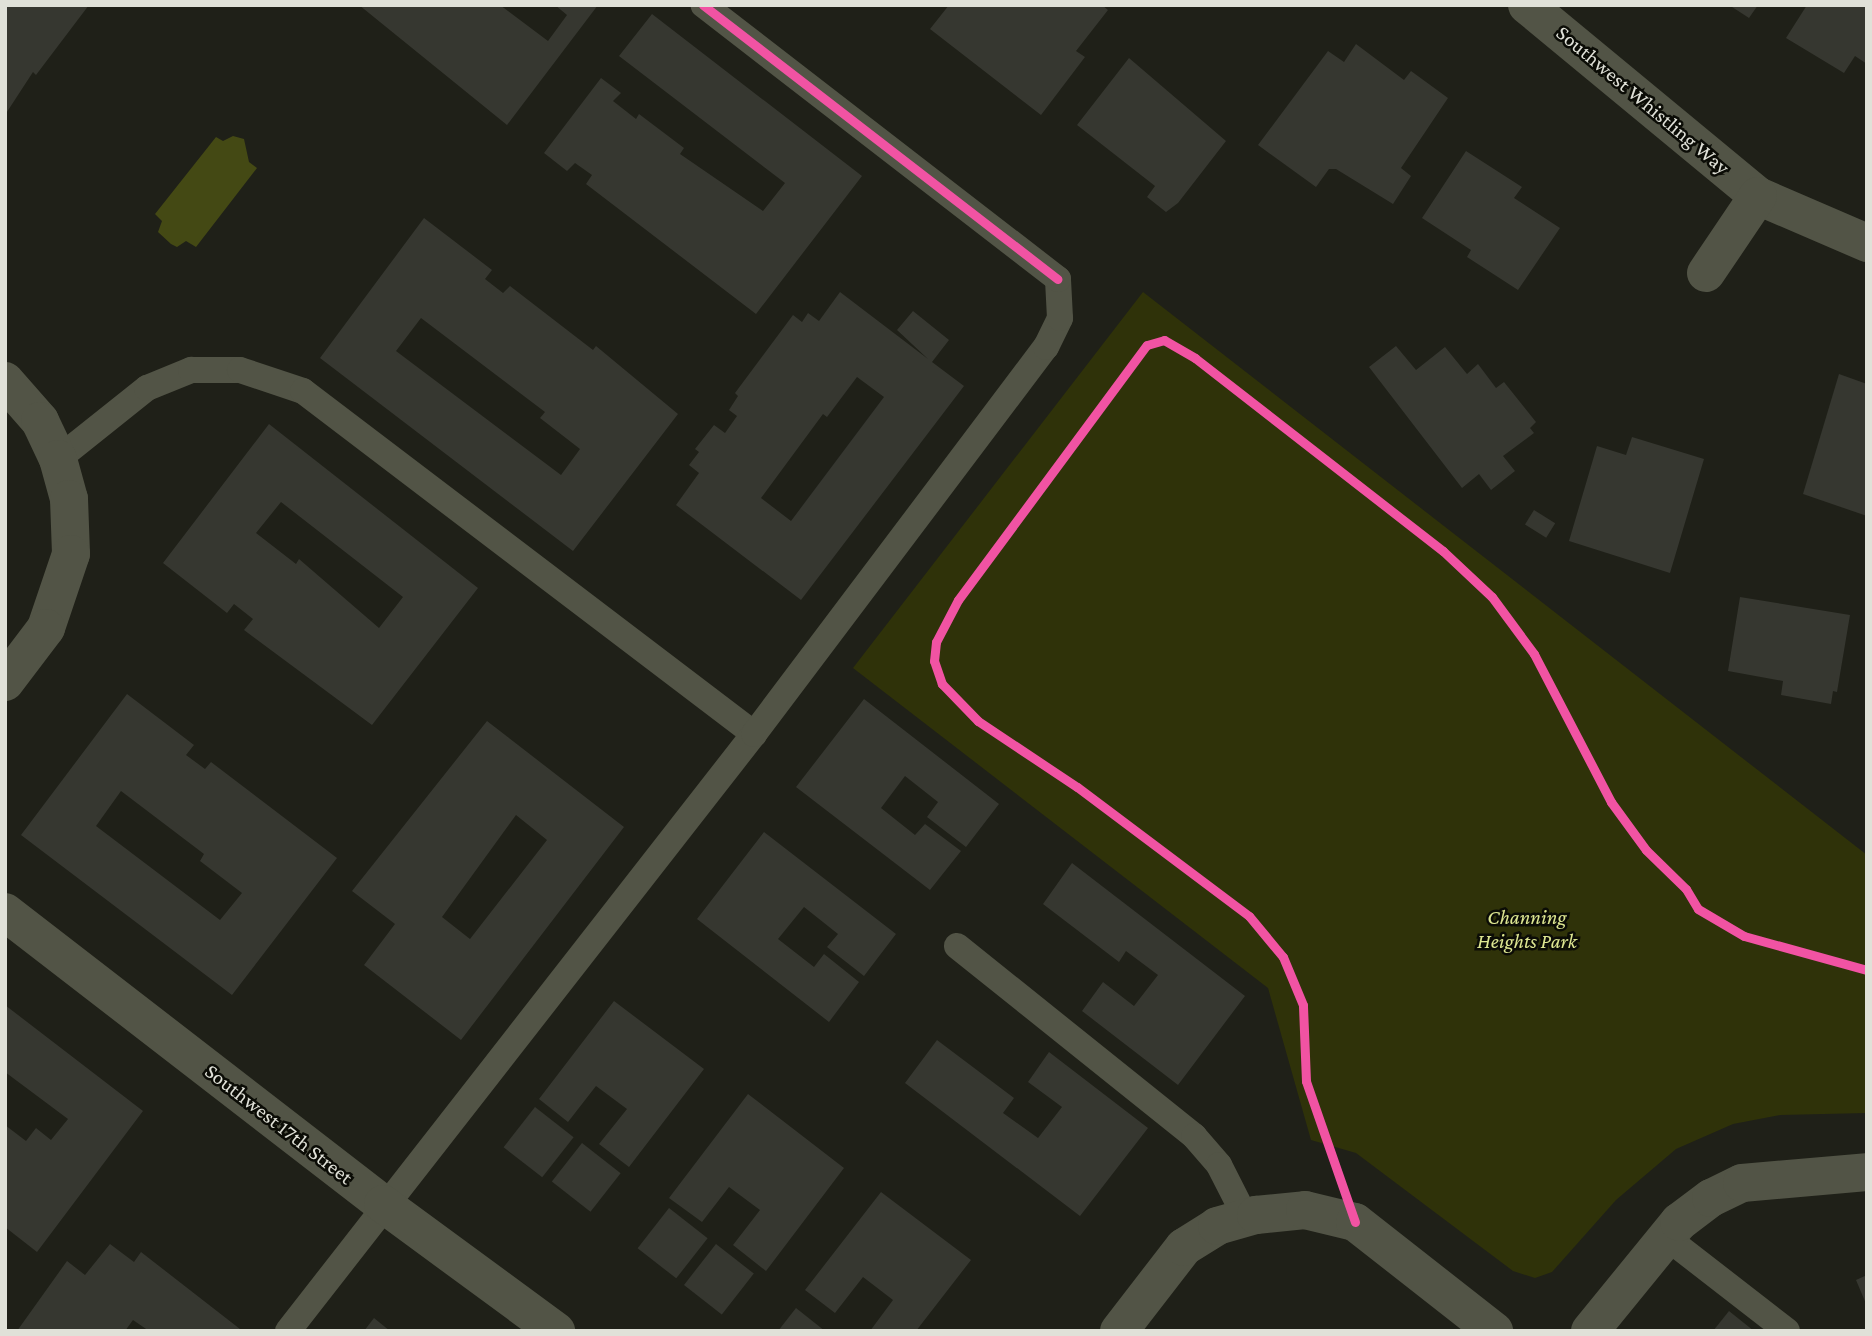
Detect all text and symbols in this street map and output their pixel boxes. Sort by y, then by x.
street label: Southwest Whistling Way [1551,20,1735,180]
park label: Channing Heights Park [1477,904,1577,954]
street label: Southwest 17th Street [200,1058,358,1190]

